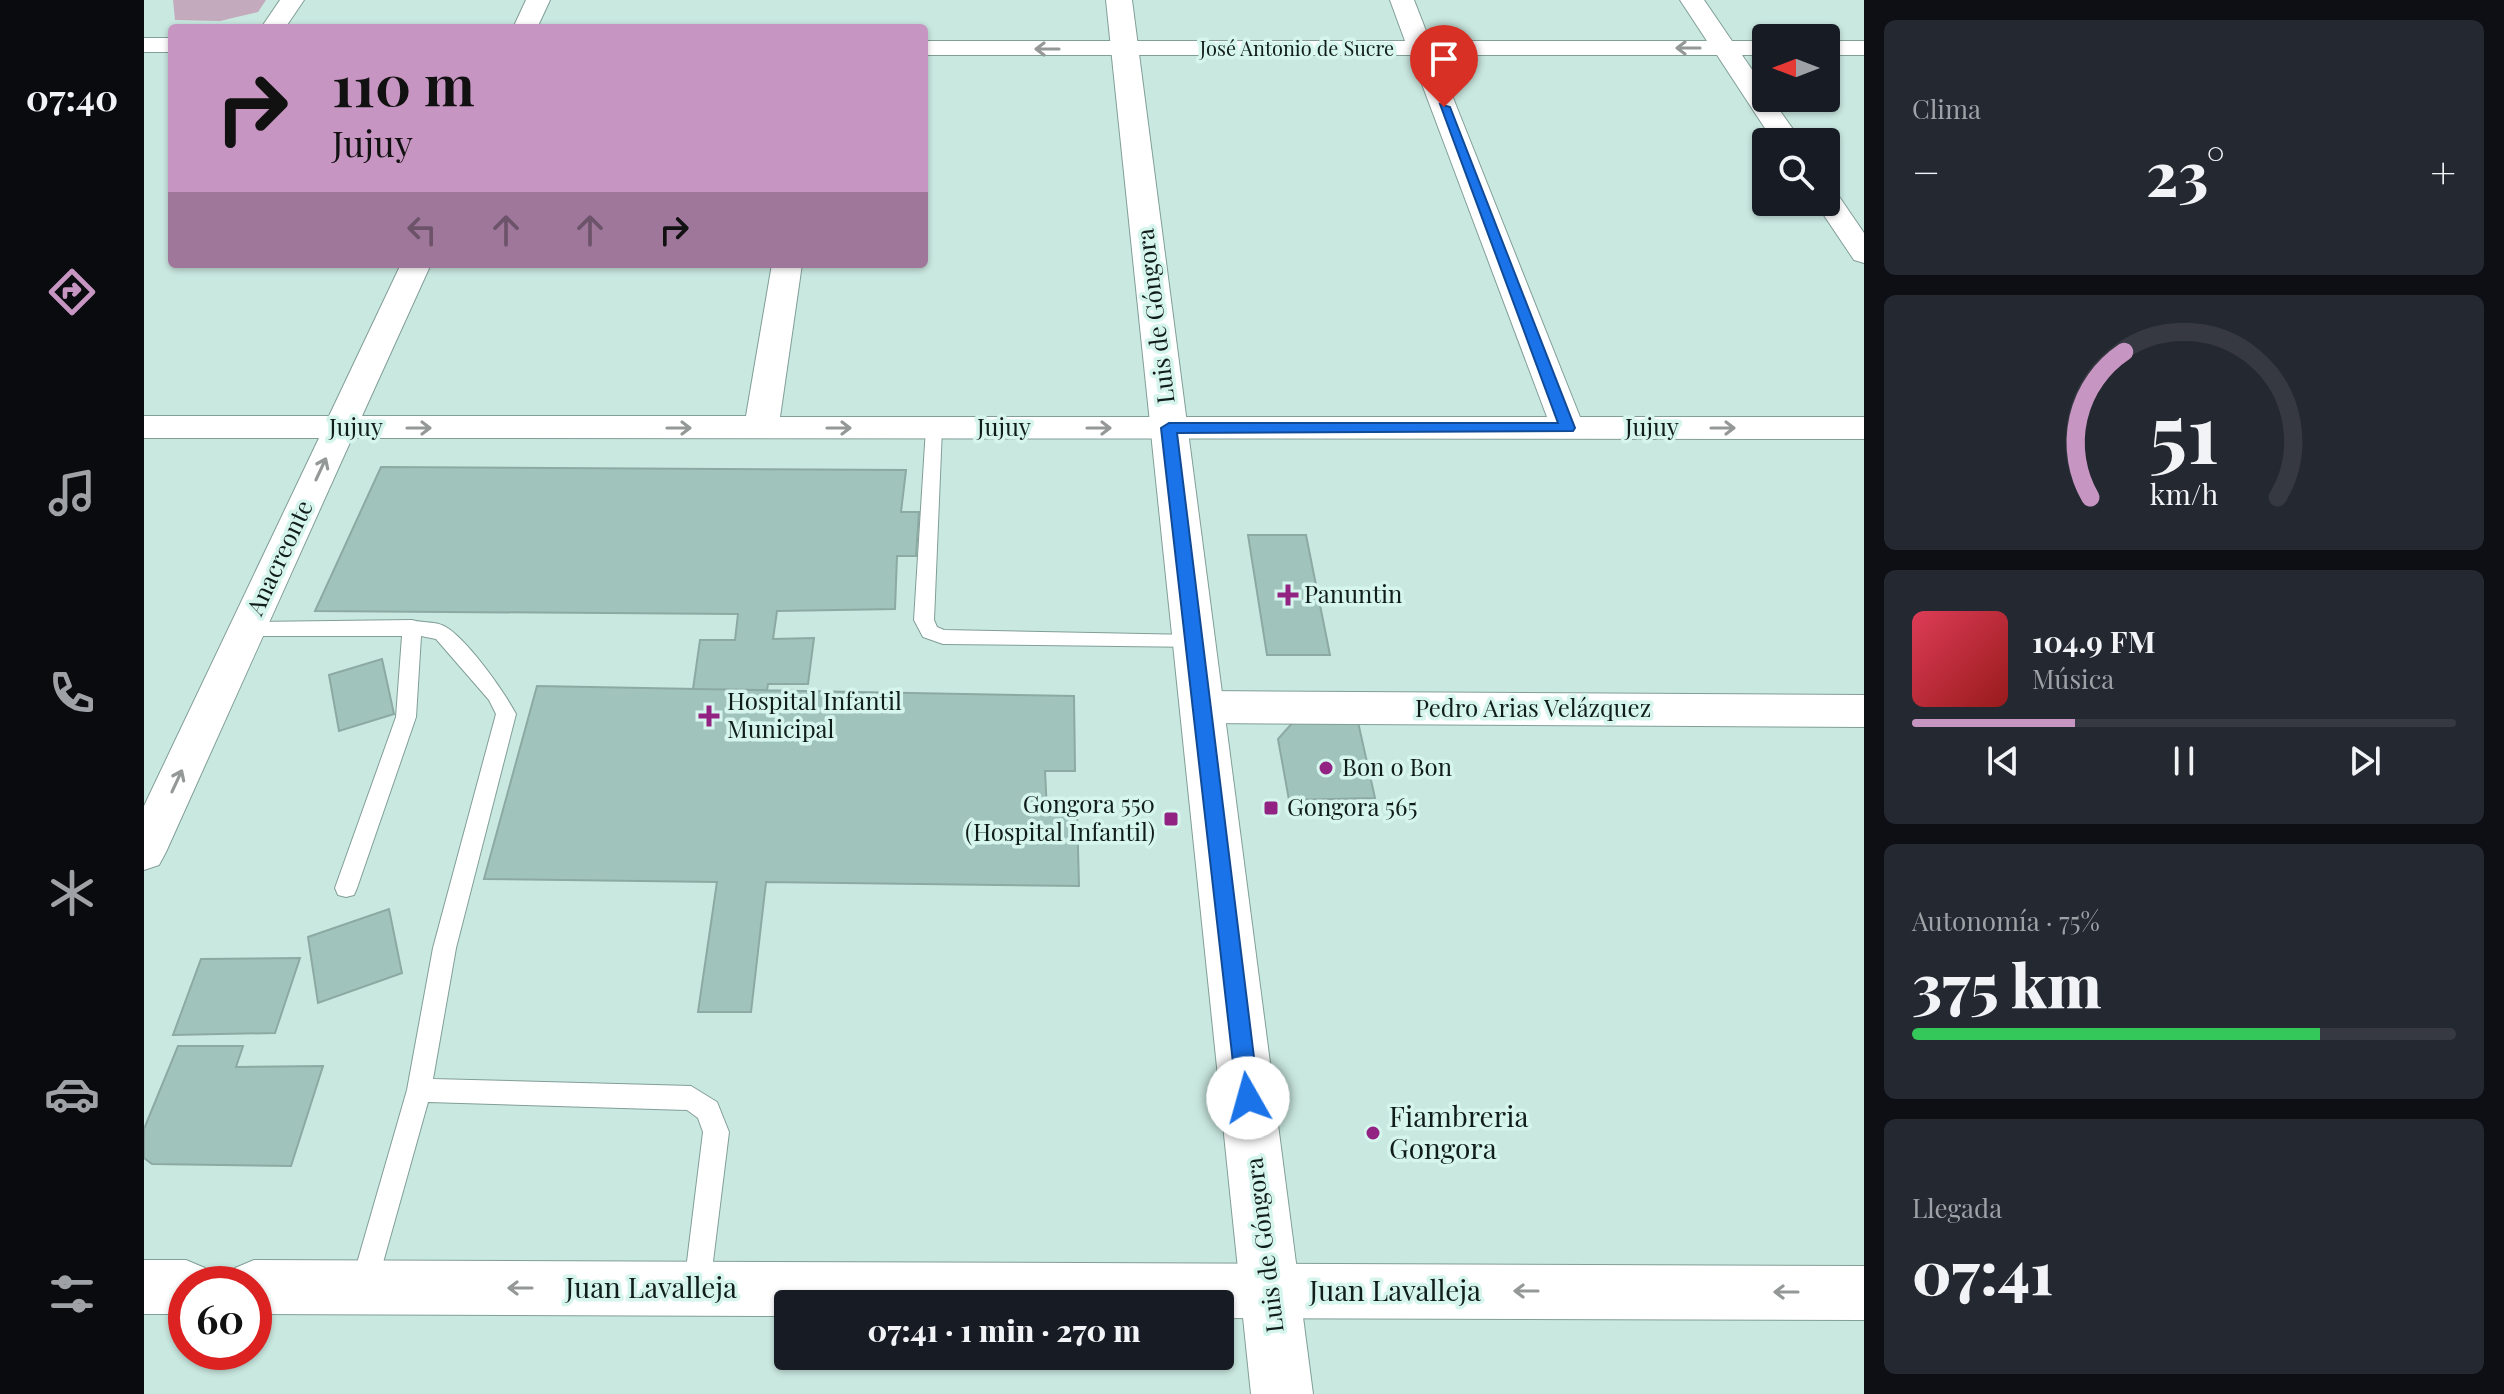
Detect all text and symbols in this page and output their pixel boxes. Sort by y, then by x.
north arrow [1752,24,1840,112]
map controls [1752,24,1840,216]
pin [1410,25,1478,107]
street label: José Antonio de Sucre [1199,34,1394,61]
icon: arrive [1422,37,1466,81]
one-way arrow [1675,40,1702,56]
one-way arrow [1034,41,1061,57]
text: 110 m [332,46,475,121]
icon: right [200,56,304,160]
text: 07:40 [26,72,118,120]
text: Clima [1912,91,1981,126]
text: Jujuy [332,118,413,166]
button: search [1752,128,1840,216]
text: 23° [2146,131,2225,211]
text: − [1912,141,1940,200]
text: + [2430,141,2456,200]
icon: left [400,208,444,252]
icon: ahead [484,208,528,252]
icon: ahead [568,208,612,252]
icon: right [652,208,696,252]
street label: Luis de Góngora [1127,227,1181,406]
icon: directions [44,264,100,320]
text: 51 [2149,374,2219,485]
street label: Jujuy [328,410,383,442]
street label: Jujuy [976,410,1031,442]
street label: Jujuy [1624,410,1679,442]
one-way arrow [405,420,432,436]
one-way arrow [665,420,692,436]
one-way arrow [825,420,852,436]
one-way arrow [1085,420,1112,436]
one-way arrow [1709,420,1736,436]
one-way arrow [315,457,330,482]
icon: music [44,465,100,521]
text: km/h [2150,474,2218,512]
street label: Anacreonte [237,494,319,621]
place label: Panuntin [1304,577,1402,609]
marker: Panuntin [1279,586,1297,604]
text: 104.9 FM [2032,621,2155,661]
text: Música [2032,661,2114,696]
icon: phone [44,665,100,721]
place label: Hospital Infantil Municipal [727,684,902,744]
street label: Pedro Arias Velázquez [1415,691,1651,723]
marker: Hospital Infantil Municipal [698,705,720,727]
icon: previous [1981,739,2025,783]
icon: pause [2162,739,2206,783]
icon: next [2343,739,2387,783]
place label: Bon o Bon [1342,750,1452,782]
marker: Bon o Bon [1317,759,1335,777]
one-way arrow [170,769,185,794]
place label: Gongora 550 (Hospital Infantil) [965,787,1155,847]
place label: Gongora 565 [1287,790,1417,822]
marker: Gongora 565 [1262,799,1280,817]
marker: Gongora 550 (Hospital Infantil) [1162,810,1180,828]
icon: climate [44,865,100,921]
text: Autonomía · 75% [1912,903,2100,938]
text: 375 km [1912,943,2102,1023]
position arrow [1206,1056,1290,1140]
icon: car [44,1066,100,1122]
place label: Fiambreria Gongora [1389,1097,1528,1166]
marker: Fiambreria Gongora [1364,1124,1382,1142]
street label: Luis de Góngora [1236,1156,1290,1335]
text: Llegada [1912,1190,2002,1225]
text: 07:41 [1912,1230,2053,1310]
icon: filters [44,1266,100,1322]
speed limit sign: 60 [168,1266,272,1370]
street label: Juan Lavalleja [564,1268,737,1305]
street label: Juan Lavalleja [1308,1271,1481,1308]
one-way arrow [507,1280,534,1296]
one-way arrow [1513,1283,1540,1299]
one-way arrow [1773,1284,1800,1300]
text: 07:41 · 1 min · 270 m [867,1310,1141,1350]

